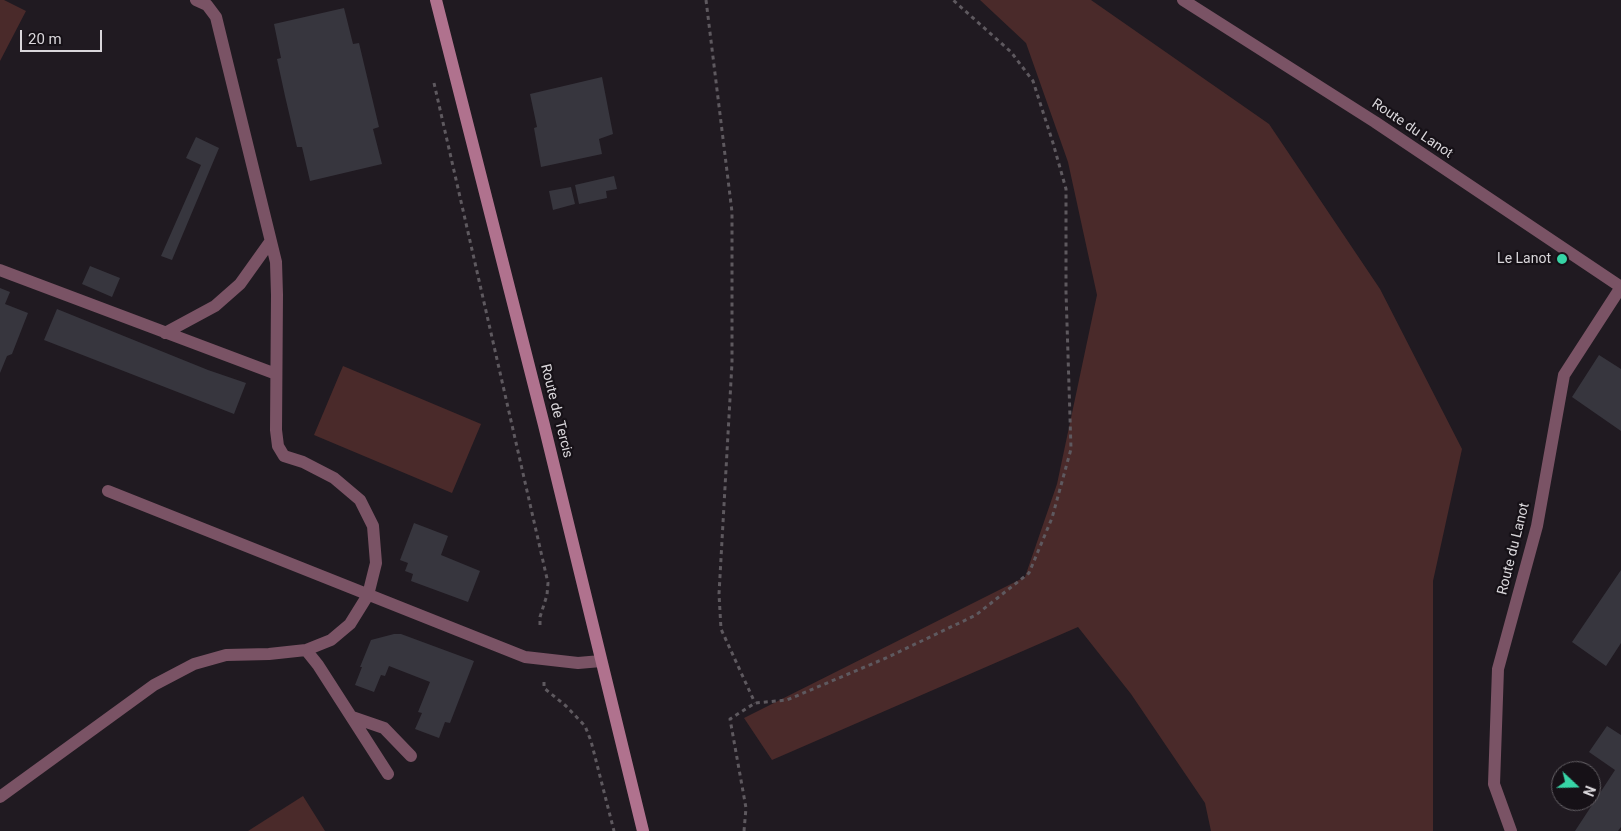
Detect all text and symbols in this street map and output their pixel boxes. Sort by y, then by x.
scale bar [22,20,105,52]
text: 20 m [28,30,62,48]
street label: Route du Lanot [1368,96,1456,162]
place label: Le Lanot [1497,251,1551,267]
marker: Le Lanot [1555,252,1569,266]
street label: Route de Tercis [536,362,576,460]
street label: Route du Lanot [1494,501,1534,597]
north arrow [1551,761,1601,811]
text: N [1580,784,1598,798]

